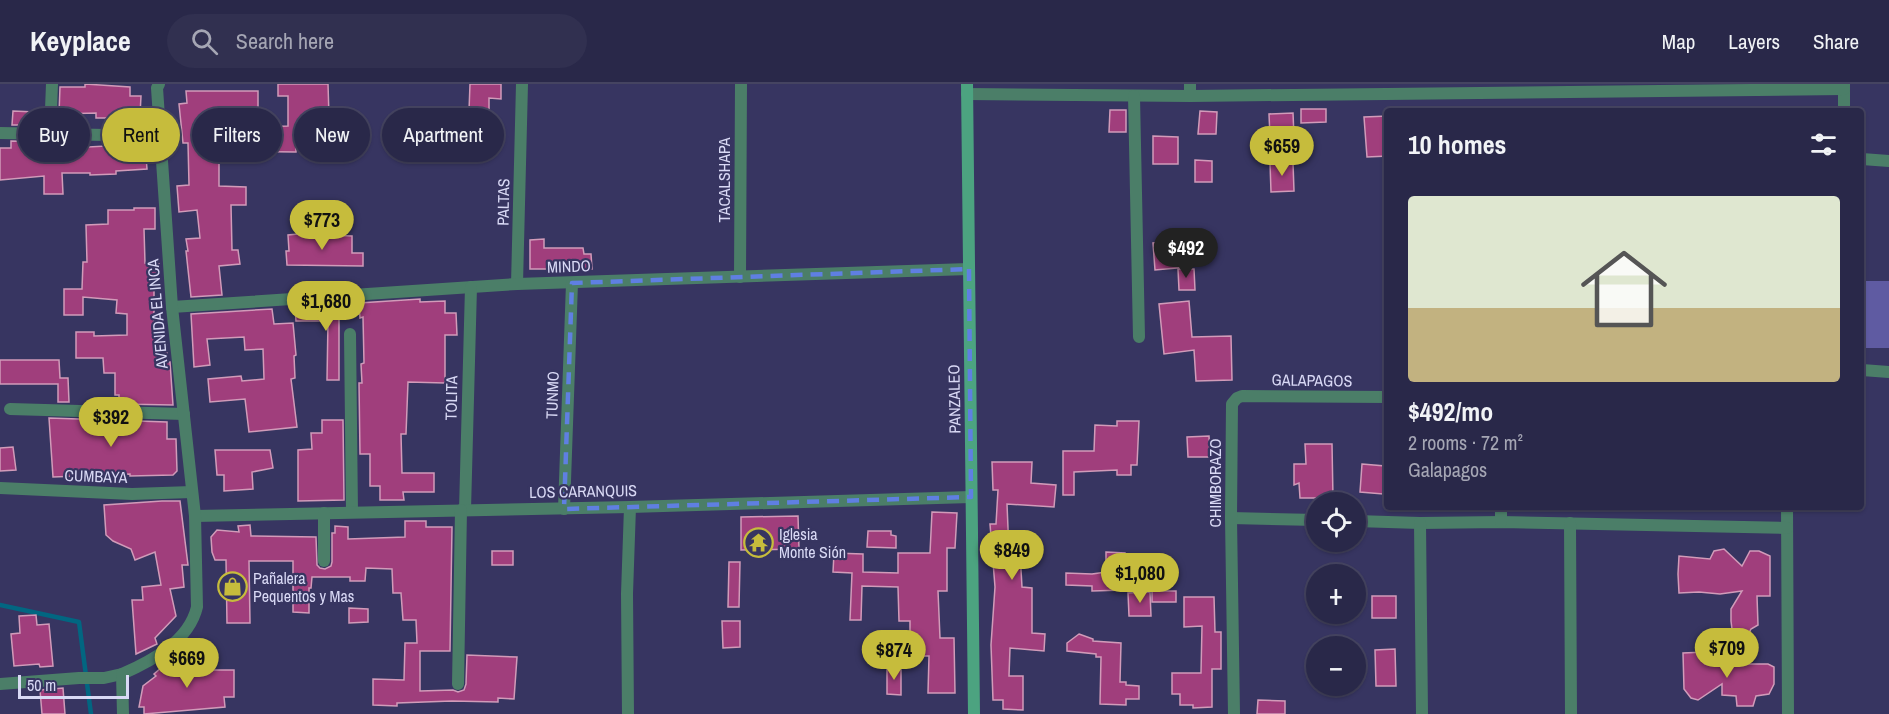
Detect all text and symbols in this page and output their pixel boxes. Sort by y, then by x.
search box [167,14,587,68]
text: Keyplace [30,22,131,60]
icon: search [188,25,221,58]
text: Search here [236,26,334,56]
text: Map [1662,27,1695,56]
text: Layers [1728,27,1780,56]
text: Share [1813,27,1859,56]
chip: Buy [18,108,90,162]
chip: Rent [102,108,180,162]
chip: Filters [192,108,282,162]
chip: New [294,108,370,162]
chip: Apartment [382,108,504,162]
pin: $659 [1246,126,1318,177]
text: 10 homes [1408,127,1506,162]
icon: filters [1807,128,1840,161]
text: $659 [1264,132,1300,159]
street label: TACALSHAPA [713,137,735,222]
street label: PALTAS [492,178,514,226]
pin: $773 [286,200,358,251]
text: $773 [304,206,340,233]
pin: $492 [1150,228,1222,279]
text: $492 [1168,234,1204,261]
icon: home [1570,235,1678,343]
street label: MINDO [547,254,591,278]
street label: AVENIDA EL INCA [141,258,173,371]
pin: $1,680 [277,281,375,332]
text: $1,680 [301,287,351,314]
street label: PANZALEO [942,364,966,434]
street label: GALAPAGOS [1271,368,1353,392]
street label: TUNMO [540,371,564,419]
street label: TOLITA [440,375,462,421]
text: $492/mo [1408,394,1493,429]
pin: $392 [75,397,147,448]
text: $392 [93,403,129,430]
text: 2 rooms · 72 m² [1408,429,1523,456]
street label: CHIMBORAZO [1204,439,1226,527]
text: Galapagos [1408,456,1487,483]
street label: CUMBAYA [64,464,128,488]
street label: LOS CARANQUIS [529,479,637,503]
map controls [1306,492,1366,696]
button: locate [1306,492,1366,552]
place label: Iglesia Monte Sión [779,523,846,563]
temple icon: Iglesia Monte Sión [742,527,774,559]
pin: $849 [976,530,1048,581]
text: $849 [994,536,1030,563]
pin: $1,080 [1091,553,1189,604]
text: $1,080 [1115,559,1165,586]
button: + [1306,564,1366,624]
place label: Pañalera Pequentos y Mas [253,567,354,607]
shop icon: Pañalera Pequentos y Mas [216,571,248,603]
pin: $709 [1691,628,1763,679]
pin: $874 [858,630,930,681]
text: $709 [1709,634,1745,661]
text: $874 [876,636,912,663]
button: − [1306,636,1366,696]
pin: $669 [151,638,223,689]
text: $669 [169,644,205,671]
scale bar [18,672,129,700]
text: 50 m [27,674,56,696]

